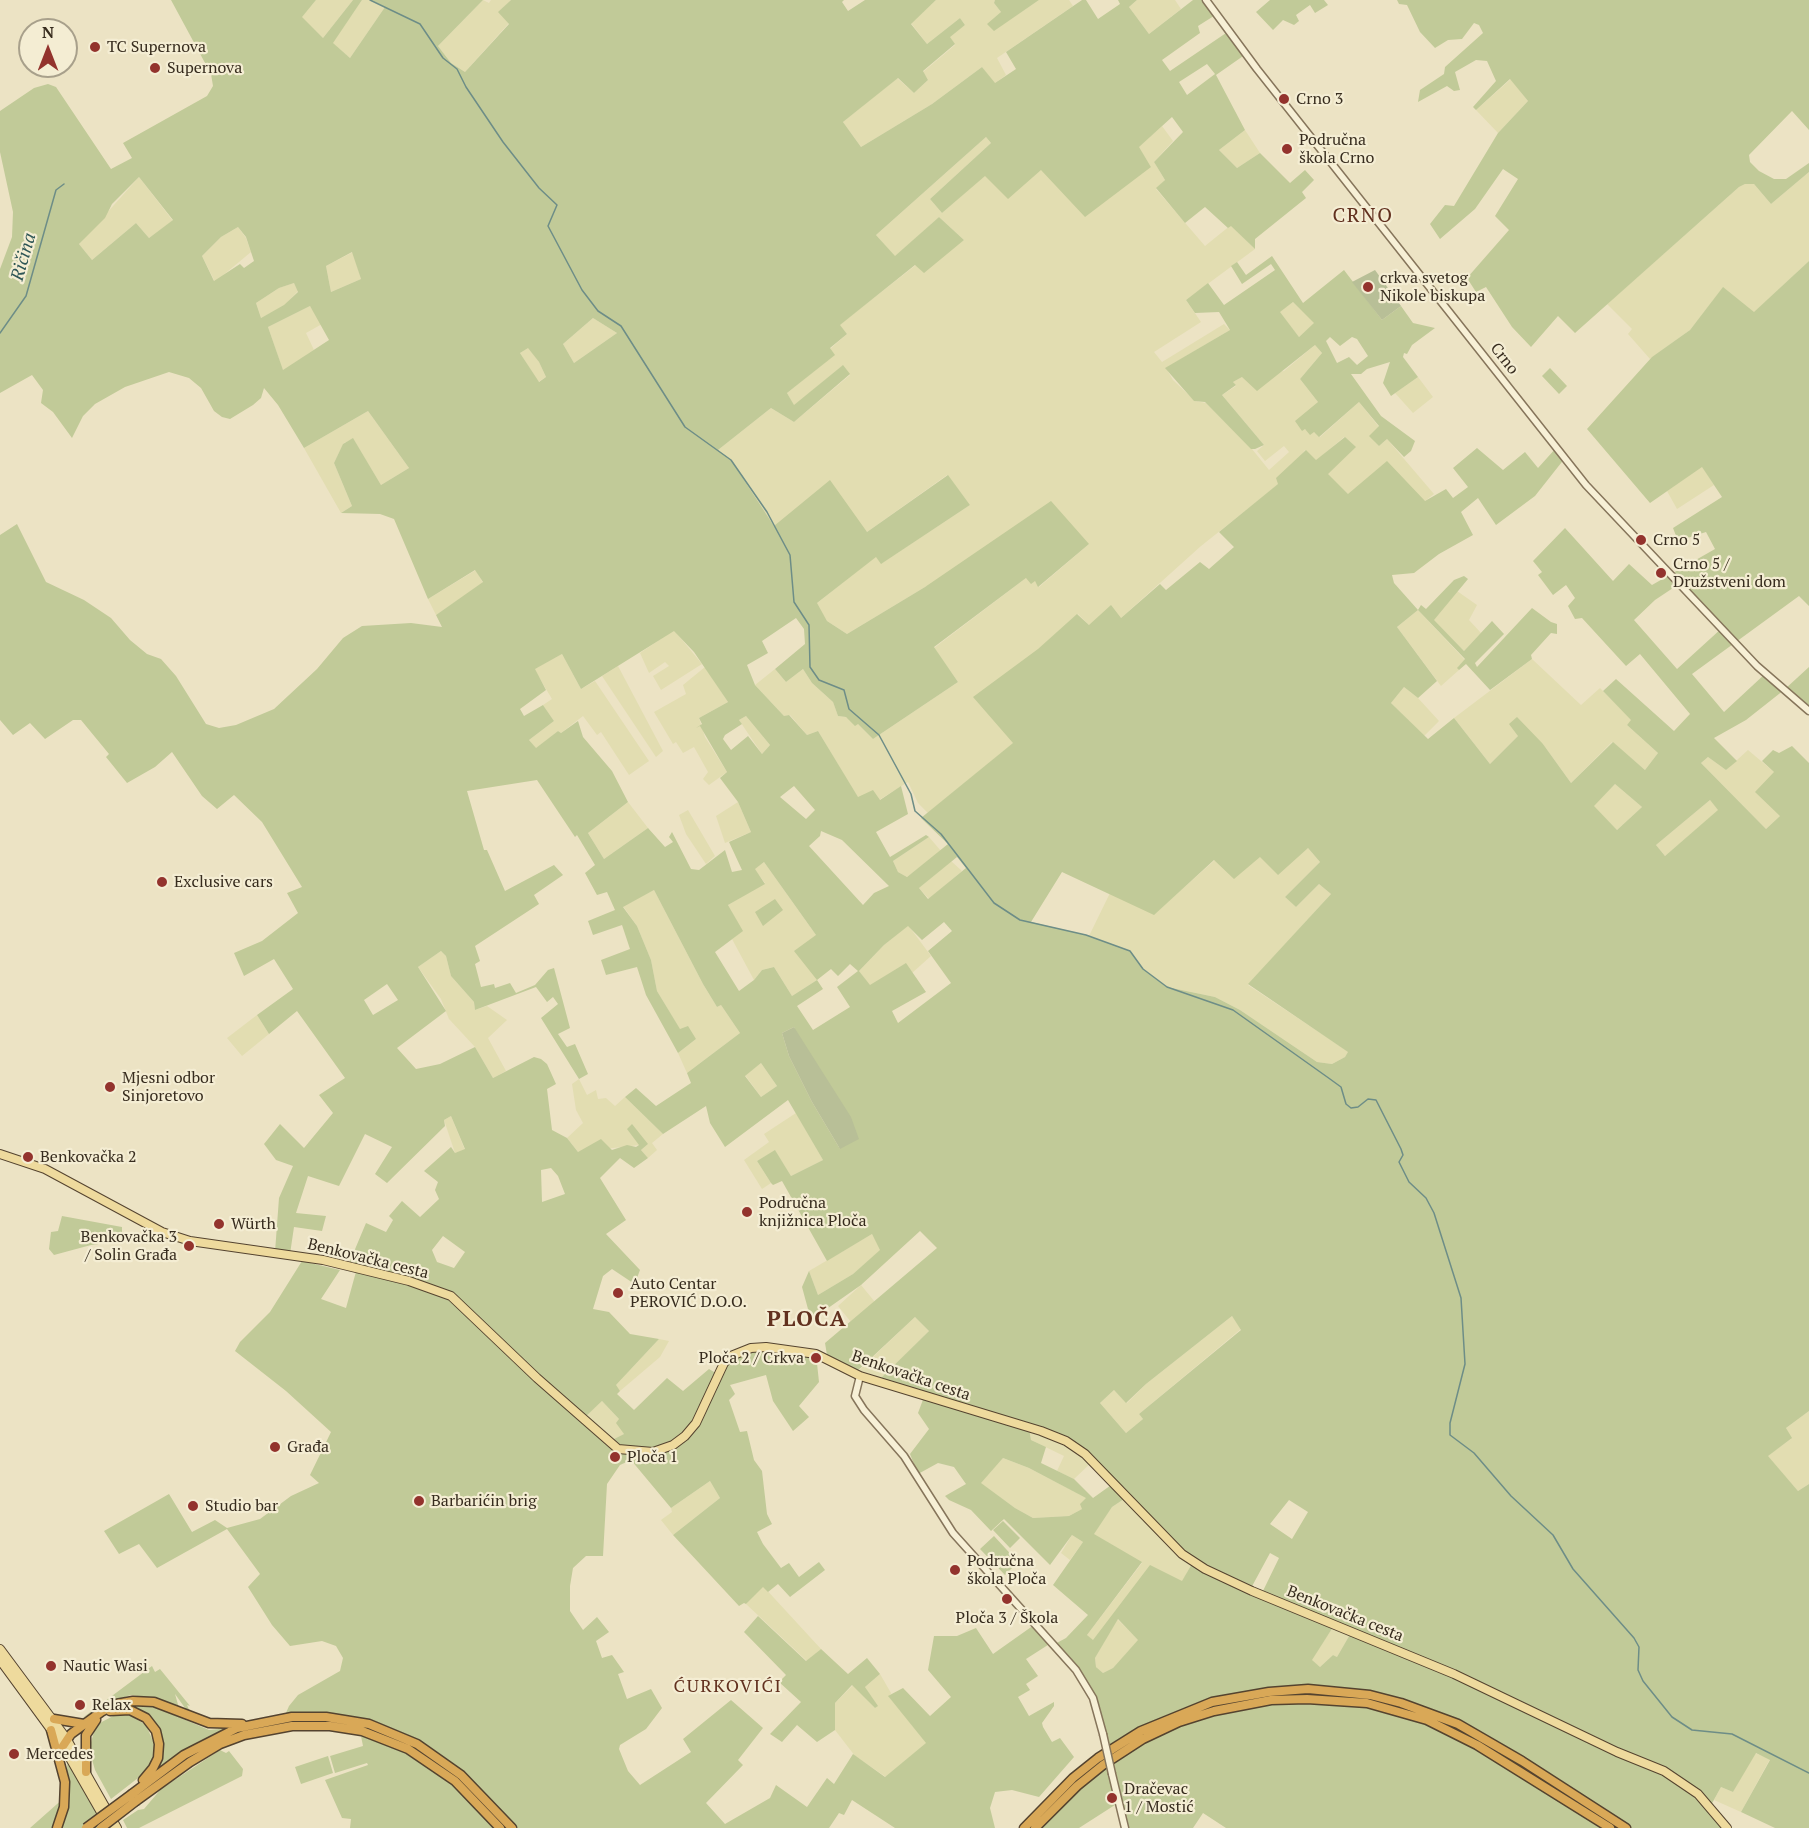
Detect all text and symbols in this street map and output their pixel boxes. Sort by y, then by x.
north arrow [18,18,78,78]
text: N [42,21,54,43]
place label: TC Supernova [107,37,206,57]
marker: TC Supernova [88,40,102,54]
place label: Supernova [167,58,242,78]
marker: Supernova [148,61,162,75]
place label: Crno 3 [1296,89,1343,109]
marker: Crno 3 [1277,92,1291,106]
place label: Područna škola Crno [1299,130,1374,168]
marker: Područna škola Crno [1280,142,1294,156]
district label: CRNO [1332,204,1394,228]
water label: Ričina [7,231,41,283]
place label: crkva svetog Nikole biskupa [1380,268,1485,306]
marker: crkva svetog Nikole biskupa [1361,280,1375,294]
street label: Crno [1486,339,1522,379]
place label: Crno 5 [1653,530,1700,550]
marker: Crno 5 [1634,533,1648,547]
place label: Crno 5 / Družstveni dom [1673,554,1786,592]
marker: Crno 5 / Družstveni dom [1654,566,1668,580]
place label: Exclusive cars [174,872,273,892]
marker: Exclusive cars [155,875,169,889]
place label: Mjesni odbor Sinjoretovo [122,1068,215,1106]
marker: Mjesni odbor Sinjoretovo [103,1080,117,1094]
place label: Benkovačka 2 [40,1147,136,1167]
marker: Benkovačka 2 [21,1150,35,1164]
place label: Područna knjižnica Ploča [759,1193,866,1231]
marker: Područna knjižnica Ploča [740,1205,754,1219]
place label: Würth [231,1214,276,1234]
marker: Würth [212,1217,226,1231]
place label: Benkovačka 3 / Solin Građa [81,1227,177,1265]
street label: Benkovačka cesta [305,1235,431,1283]
marker: Benkovačka 3 / Solin Građa [182,1239,196,1253]
place label: Auto Centar PEROVIĆ D.O.O. [630,1274,747,1312]
marker: Auto Centar PEROVIĆ D.O.O. [611,1286,625,1300]
district label: PLOČA [767,1307,847,1333]
street label: Benkovačka cesta [849,1347,973,1405]
place label: Ploča 2 / Crkva [699,1348,804,1368]
marker: Ploča 2 / Crkva [809,1351,823,1365]
place label: Građa [287,1437,329,1457]
marker: Građa [268,1440,282,1454]
place label: Ploča 1 [627,1447,678,1467]
marker: Ploča 1 [608,1450,622,1464]
place label: Barbarićin brig [431,1491,537,1511]
marker: Barbarićin brig [412,1494,426,1508]
place label: Studio bar [205,1496,278,1516]
marker: Studio bar [186,1499,200,1513]
place label: Područna škola Ploča [967,1551,1046,1589]
marker: Područna škola Ploča [948,1563,962,1577]
street label: Benkovačka cesta [1284,1582,1406,1646]
marker: Ploča 3 / Škola [1000,1592,1014,1606]
place label: Ploča 3 / Škola [956,1608,1058,1628]
place label: Nautic Wasi [63,1656,148,1676]
marker: Nautic Wasi [44,1659,58,1673]
district label: ĆURKOVIĆI [674,1676,782,1698]
place label: Relax [92,1695,131,1715]
marker: Relax [73,1698,87,1712]
place label: Mercedes [26,1744,93,1764]
marker: Mercedes [7,1747,21,1761]
place label: Dračevac 1 / Mostić [1124,1779,1194,1817]
marker: Dračevac 1 / Mostić [1105,1791,1119,1805]

